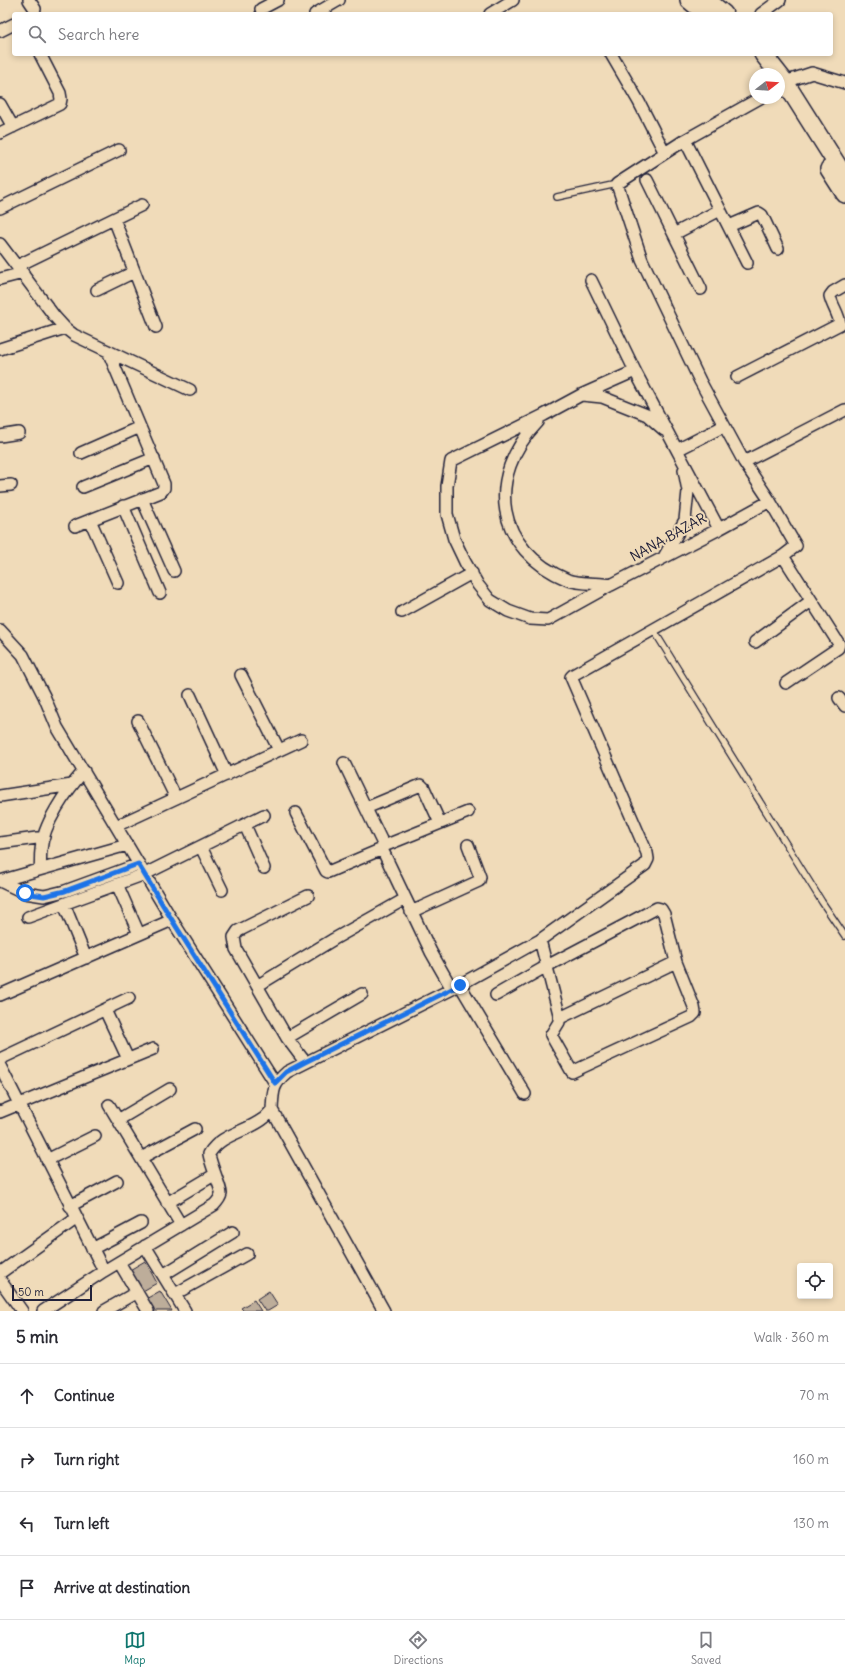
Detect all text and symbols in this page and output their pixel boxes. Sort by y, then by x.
search box [12,12,833,56]
icon: search [26,23,48,45]
text: Search here [58,25,139,44]
north arrow [749,68,785,104]
street label: NANA BAZAR [627,509,709,565]
route start [16,884,34,902]
route end [451,976,469,994]
map controls [797,1263,833,1299]
button: locate [797,1263,833,1299]
scale bar [12,1283,92,1302]
text: 50 m [18,1285,44,1299]
text: 5 min [16,1326,58,1348]
text: Walk · 360 m [754,1329,829,1346]
icon: ahead [16,1385,38,1407]
text: Continue [54,1386,115,1405]
text: 70 m [800,1387,829,1404]
icon: right [16,1449,38,1471]
text: Turn right [54,1450,119,1469]
text: 160 m [793,1451,829,1468]
icon: left [16,1513,38,1535]
text: Turn left [54,1514,109,1533]
text: 130 m [793,1515,829,1532]
icon: arrive [16,1577,38,1599]
text: Arrive at destination [54,1578,190,1597]
tab: Map [124,1629,146,1667]
tab: Directions [394,1629,443,1667]
tab: Saved [691,1629,721,1667]

